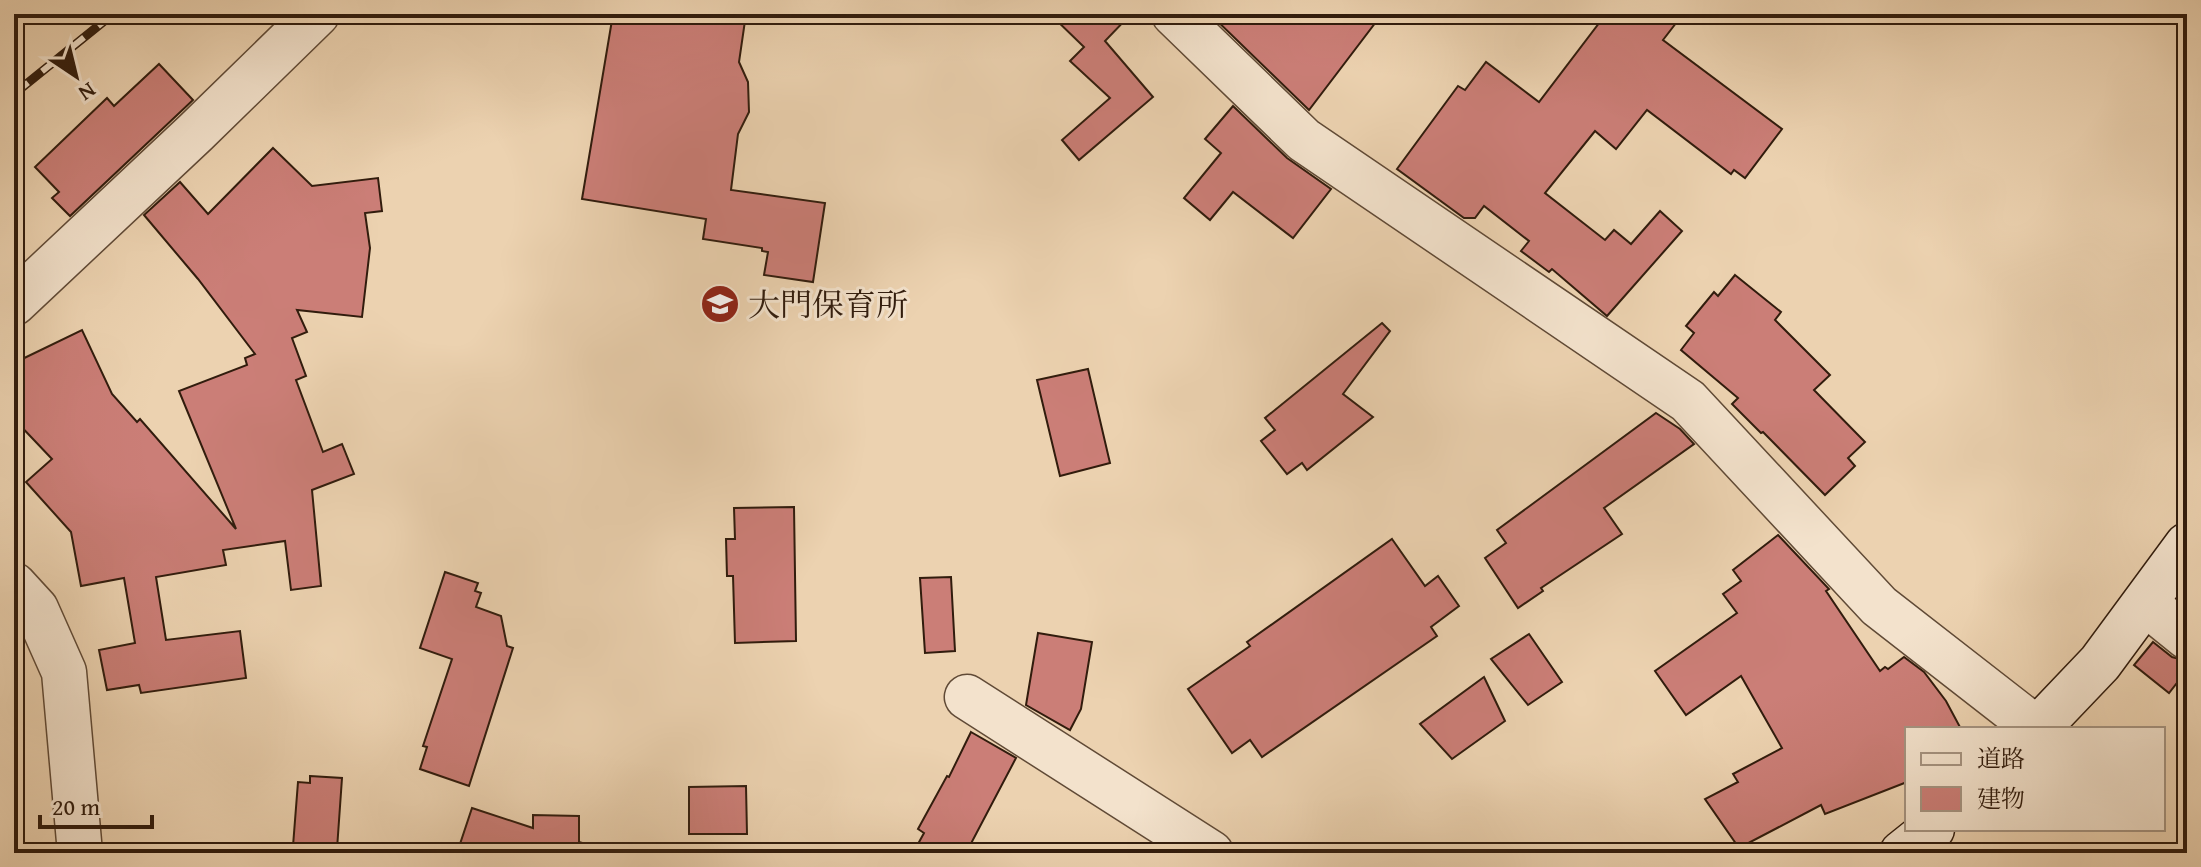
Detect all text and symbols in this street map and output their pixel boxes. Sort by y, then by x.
north arrow [36,36,116,116]
text: N [72,75,103,110]
place label: 大門保育所 [748,281,908,328]
school or university icon: 大門保育所 [699,283,741,325]
legend [1905,727,2165,831]
text: 道路 [1977,741,2025,776]
scale bar [40,779,152,829]
text: 建物 [1977,781,2025,816]
text: 20 m [52,789,100,824]

